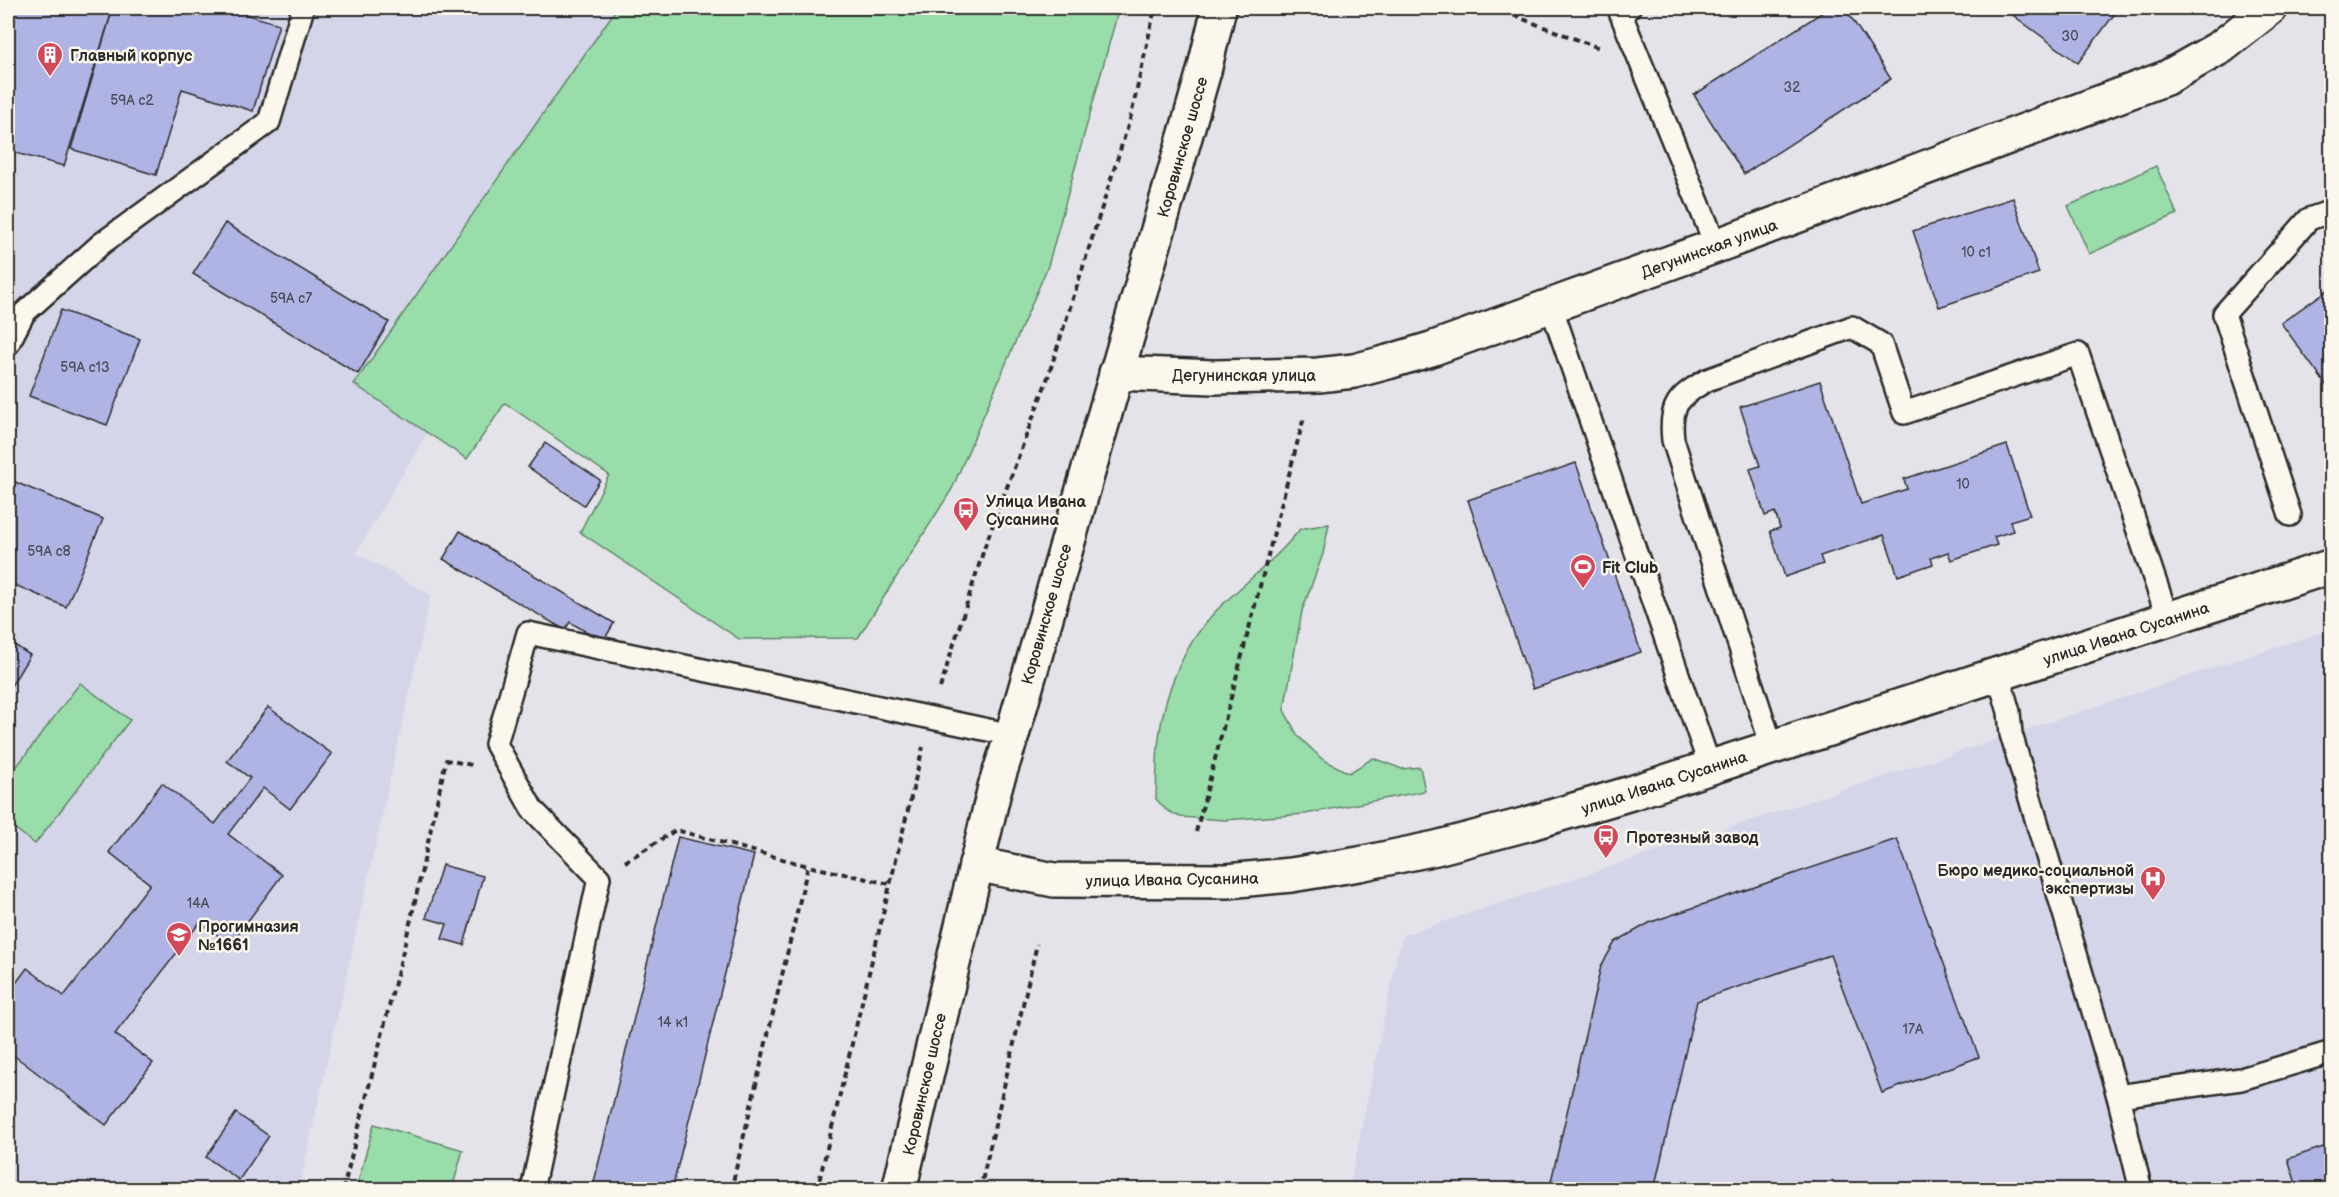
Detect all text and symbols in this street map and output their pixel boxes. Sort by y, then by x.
house number: 30 [2062,28,2078,45]
building icon: Главный корпус [35,40,65,78]
place label: Главный корпус [70,47,192,66]
street label: Коровинское шоссе [1154,75,1213,220]
house number: 32 [1784,79,1801,96]
house number: 59А с2 [110,92,154,109]
street label: Дегунинская улица [1639,216,1781,283]
house number: 10 с1 [1961,244,1991,261]
house number: 59А с7 [270,290,312,307]
house number: 59А с13 [60,359,110,376]
street label: Дегунинская улица [1172,367,1317,386]
house number: 10 [1956,476,1970,493]
place label: Улица Ивана Сусанина [986,493,1087,530]
bus stop icon: Улица Ивана Сусанина [951,495,981,533]
street label: Коровинское шоссе [1018,542,1077,687]
house number: 59А с8 [27,543,71,560]
sports icon: Fit Club [1568,552,1598,590]
place label: Fit Club [1602,559,1659,578]
street label: улица Ивана Сусанина [2041,598,2212,670]
street label: улица Ивана Сусанина [1579,747,1750,819]
bus stop icon: Протезный завод [1591,822,1621,860]
place label: Протезный завод [1626,829,1759,848]
place label: Бюро медико-социальной экспертизы [1937,862,2134,899]
hospital icon: Бюро медико-социальной экспертизы [2138,864,2168,902]
street label: улица Ивана Сусанина [1085,869,1259,892]
house number: 14А [187,895,210,912]
place label: Прогимназия №1661 [198,918,299,955]
school or university icon: Прогимназия №1661 [164,920,194,958]
street label: Коровинское шоссе [900,1011,951,1157]
house number: 14 к1 [658,1014,688,1031]
house number: 17А [1903,1021,1924,1038]

